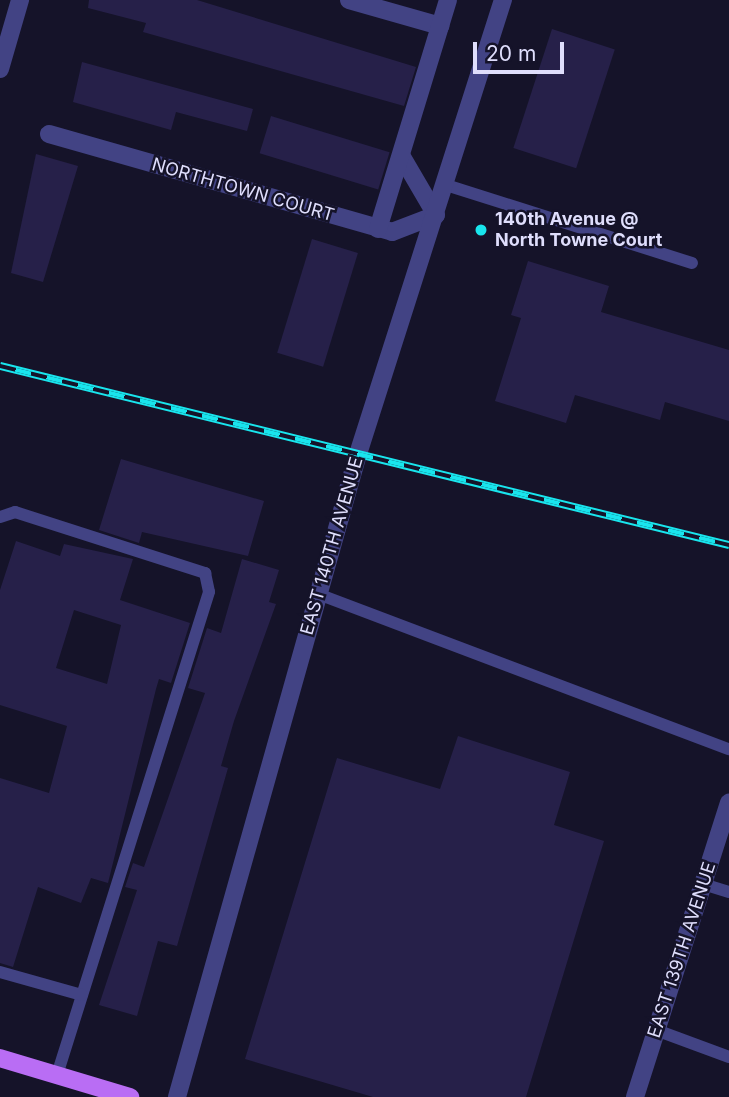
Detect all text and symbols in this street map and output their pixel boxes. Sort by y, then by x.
scale bar [477,28,568,72]
text: 20 m [486,41,536,66]
street label: NORTHTOWN COURT [149,154,337,226]
place label: 140th Avenue @ North Towne Court [495,209,662,252]
marker: 140th Avenue @ North Towne Court [473,222,489,238]
street label: EAST 140TH AVENUE [296,455,368,637]
street label: EAST 139TH AVENUE [643,859,721,1041]

